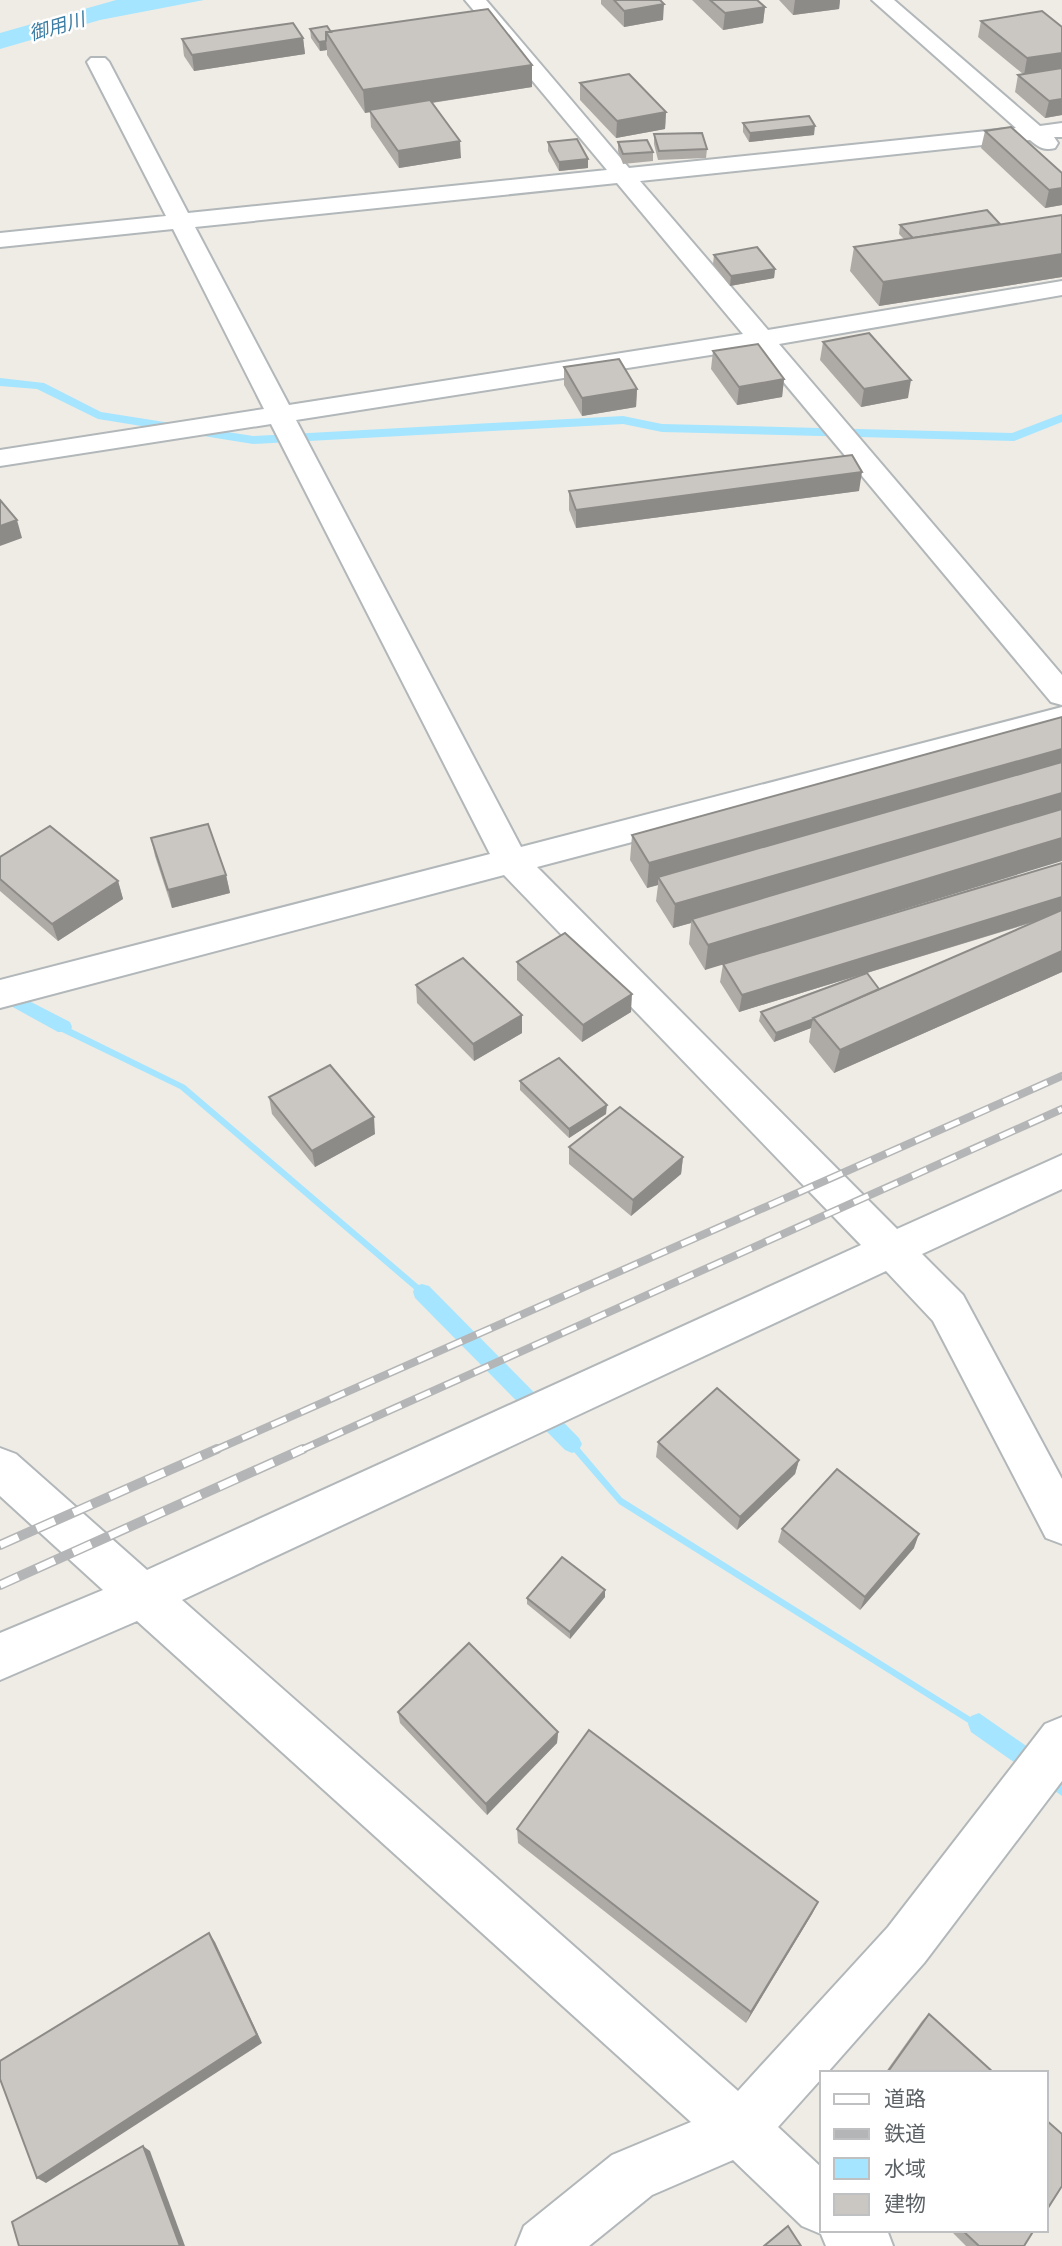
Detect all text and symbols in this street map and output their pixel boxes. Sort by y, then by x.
water label: 御用川 [26,6,90,47]
legend [820,2071,1048,2232]
text: 道路 [884,2085,926,2113]
text: 鉄道 [884,2120,926,2148]
text: 水域 [884,2155,926,2183]
text: 建物 [884,2190,926,2218]

